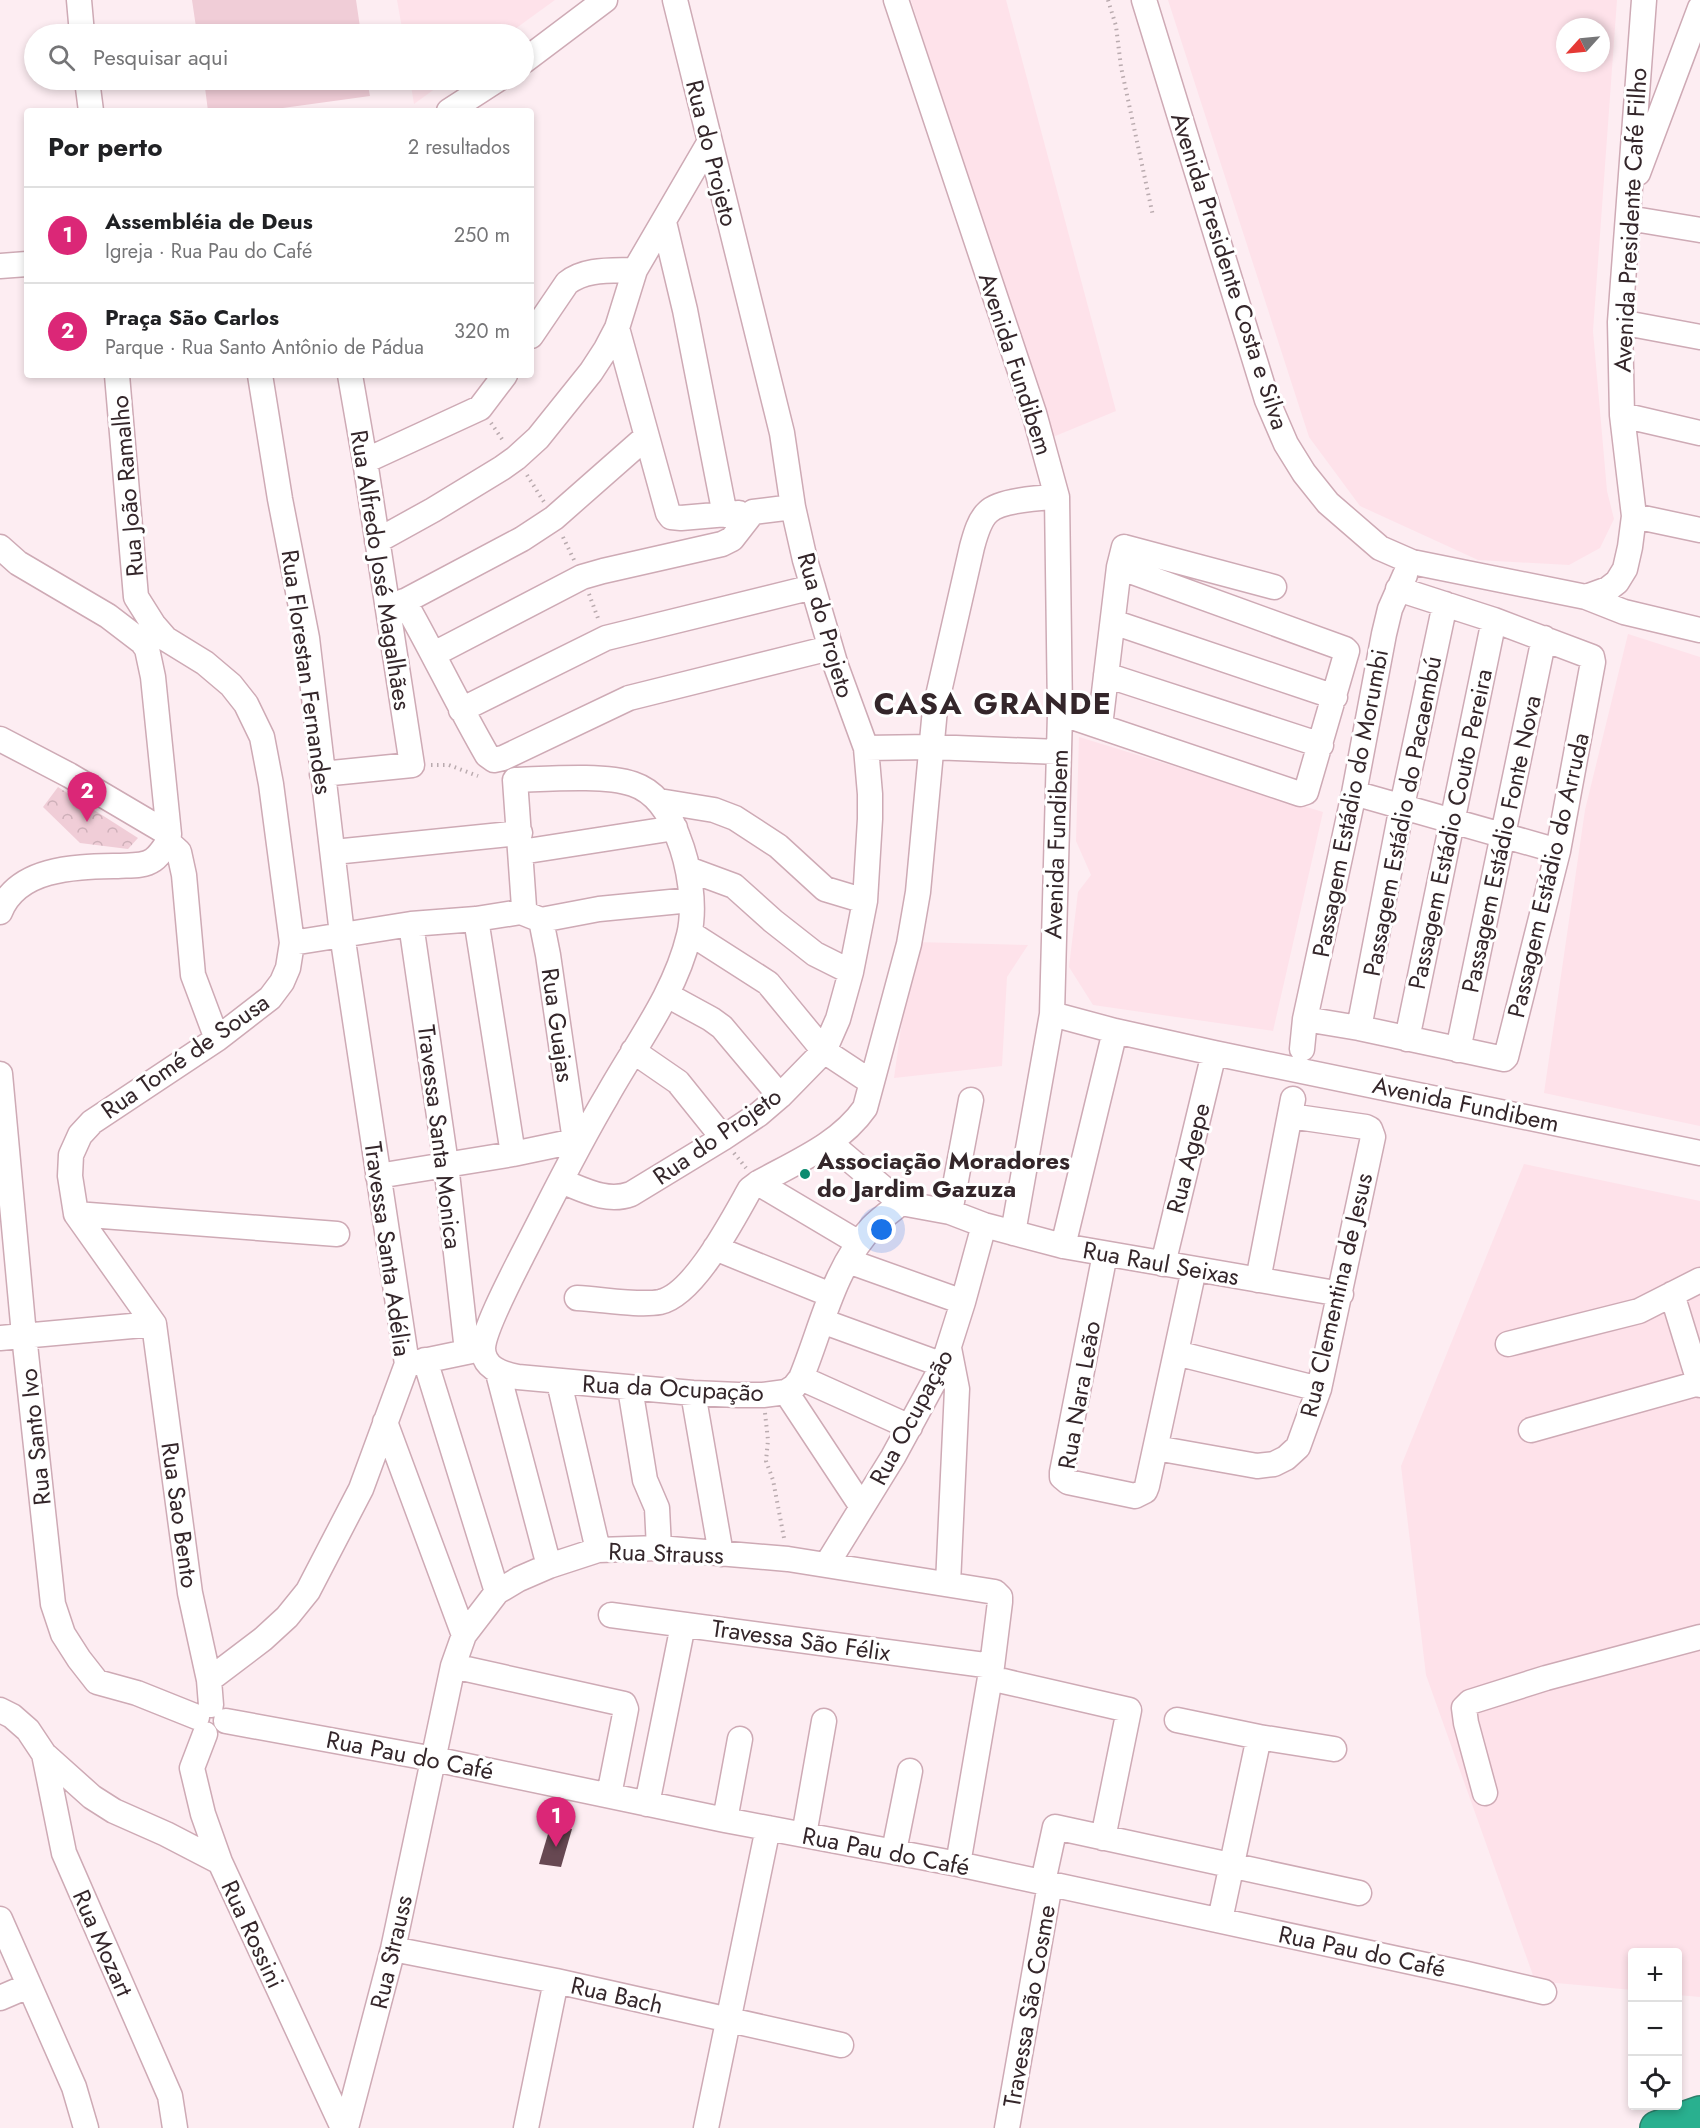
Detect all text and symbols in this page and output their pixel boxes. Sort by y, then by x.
north arrow [1556,18,1610,72]
search box [24,24,534,90]
icon: search [45,41,78,74]
text: Pesquisar aqui [93,41,228,73]
street label: Avenida Presidente Café Filho [1605,67,1655,373]
street label: Rua do Projeto [677,76,747,230]
street label: Avenida Presidente Costa e Silva [1162,108,1298,434]
text: Por perto [48,128,162,166]
text: 2 resultados [408,133,510,162]
text: Assembléia de Deus [105,205,313,237]
text: 1 [62,221,73,250]
text: 250 m [454,221,510,250]
text: Igreja · Rua Pau do Café [105,237,312,266]
street label: Avenida Fundibem [970,268,1062,460]
text: Praça São Carlos [105,301,279,333]
text: 2 [61,317,74,346]
text: 320 m [454,317,510,346]
text: Parque · Rua Santo Antônio de Pádua [105,333,424,362]
street label: Rua João Ramalho [102,394,152,578]
street label: Rua Alfredo José Magalhães [342,427,420,713]
street label: Rua Florestan Fernandes [272,547,342,797]
street label: Rua do Projeto [789,548,863,702]
street label: Passagem Estádio do Morumbi [1303,646,1397,960]
street label: Passagem Estádio do Pacaembú [1354,653,1450,979]
street label: Passagem Estádio Couto Pereira [1399,666,1501,992]
district label: CASA GRANDE [874,682,1112,725]
street label: Passagem Estádio Fonte Nova [1452,692,1550,996]
street label: Passagem Estádio do Arruda [1498,729,1598,1021]
street label: Avenida Fundibem [1035,749,1077,939]
pin: 2 [68,772,106,822]
street label: Rua Guajas [533,966,583,1084]
street label: Rua Tomé de Sousa [94,985,276,1127]
street label: Travessa Santa Monica [409,1023,471,1251]
street label: Avenida Fundibem [1369,1067,1563,1141]
street label: Rua do Projeto [646,1079,788,1193]
street label: Rua Agepe [1157,1099,1219,1217]
street label: Travessa Santa Adélia [356,1139,420,1359]
place label: Associação Moradores do Jardim Gazuza [816,1143,1070,1206]
marker: Associação Moradores do Jardim Gazuza [798,1167,812,1181]
street label: Rua Clementina de Jesus [1291,1170,1381,1420]
your location [867,1215,896,1244]
street label: Rua Raul Seixas [1080,1232,1242,1294]
street label: Rua Nara Leão [1049,1318,1109,1472]
street label: Rua Ocupação [861,1343,961,1491]
street label: Rua da Ocupação [581,1366,765,1410]
street label: Rua Santo Ivo [10,1367,60,1507]
street label: Rua Sao Bento [152,1440,208,1590]
street label: Rua Strauss [608,1533,724,1573]
street label: Travessa São Félix [709,1610,894,1670]
street label: Rua Pau do Café [323,1722,497,1788]
pin: 1 [536,1798,576,1847]
street label: Rua Pau do Café [799,1818,973,1884]
street label: Rua Rossini [213,1874,293,1994]
street label: Rua Mozart [64,1884,142,2002]
street label: Rua Strauss [361,1892,421,2012]
street label: Travessa São Cosme [994,1902,1064,2110]
street label: Rua Pau do Café [1275,1916,1449,1986]
map controls [1628,1948,1682,2110]
button: + [1628,1948,1682,2002]
street label: Rua Bach [567,1967,667,2023]
button: − [1628,2002,1682,2056]
button: locate [1628,2056,1682,2110]

